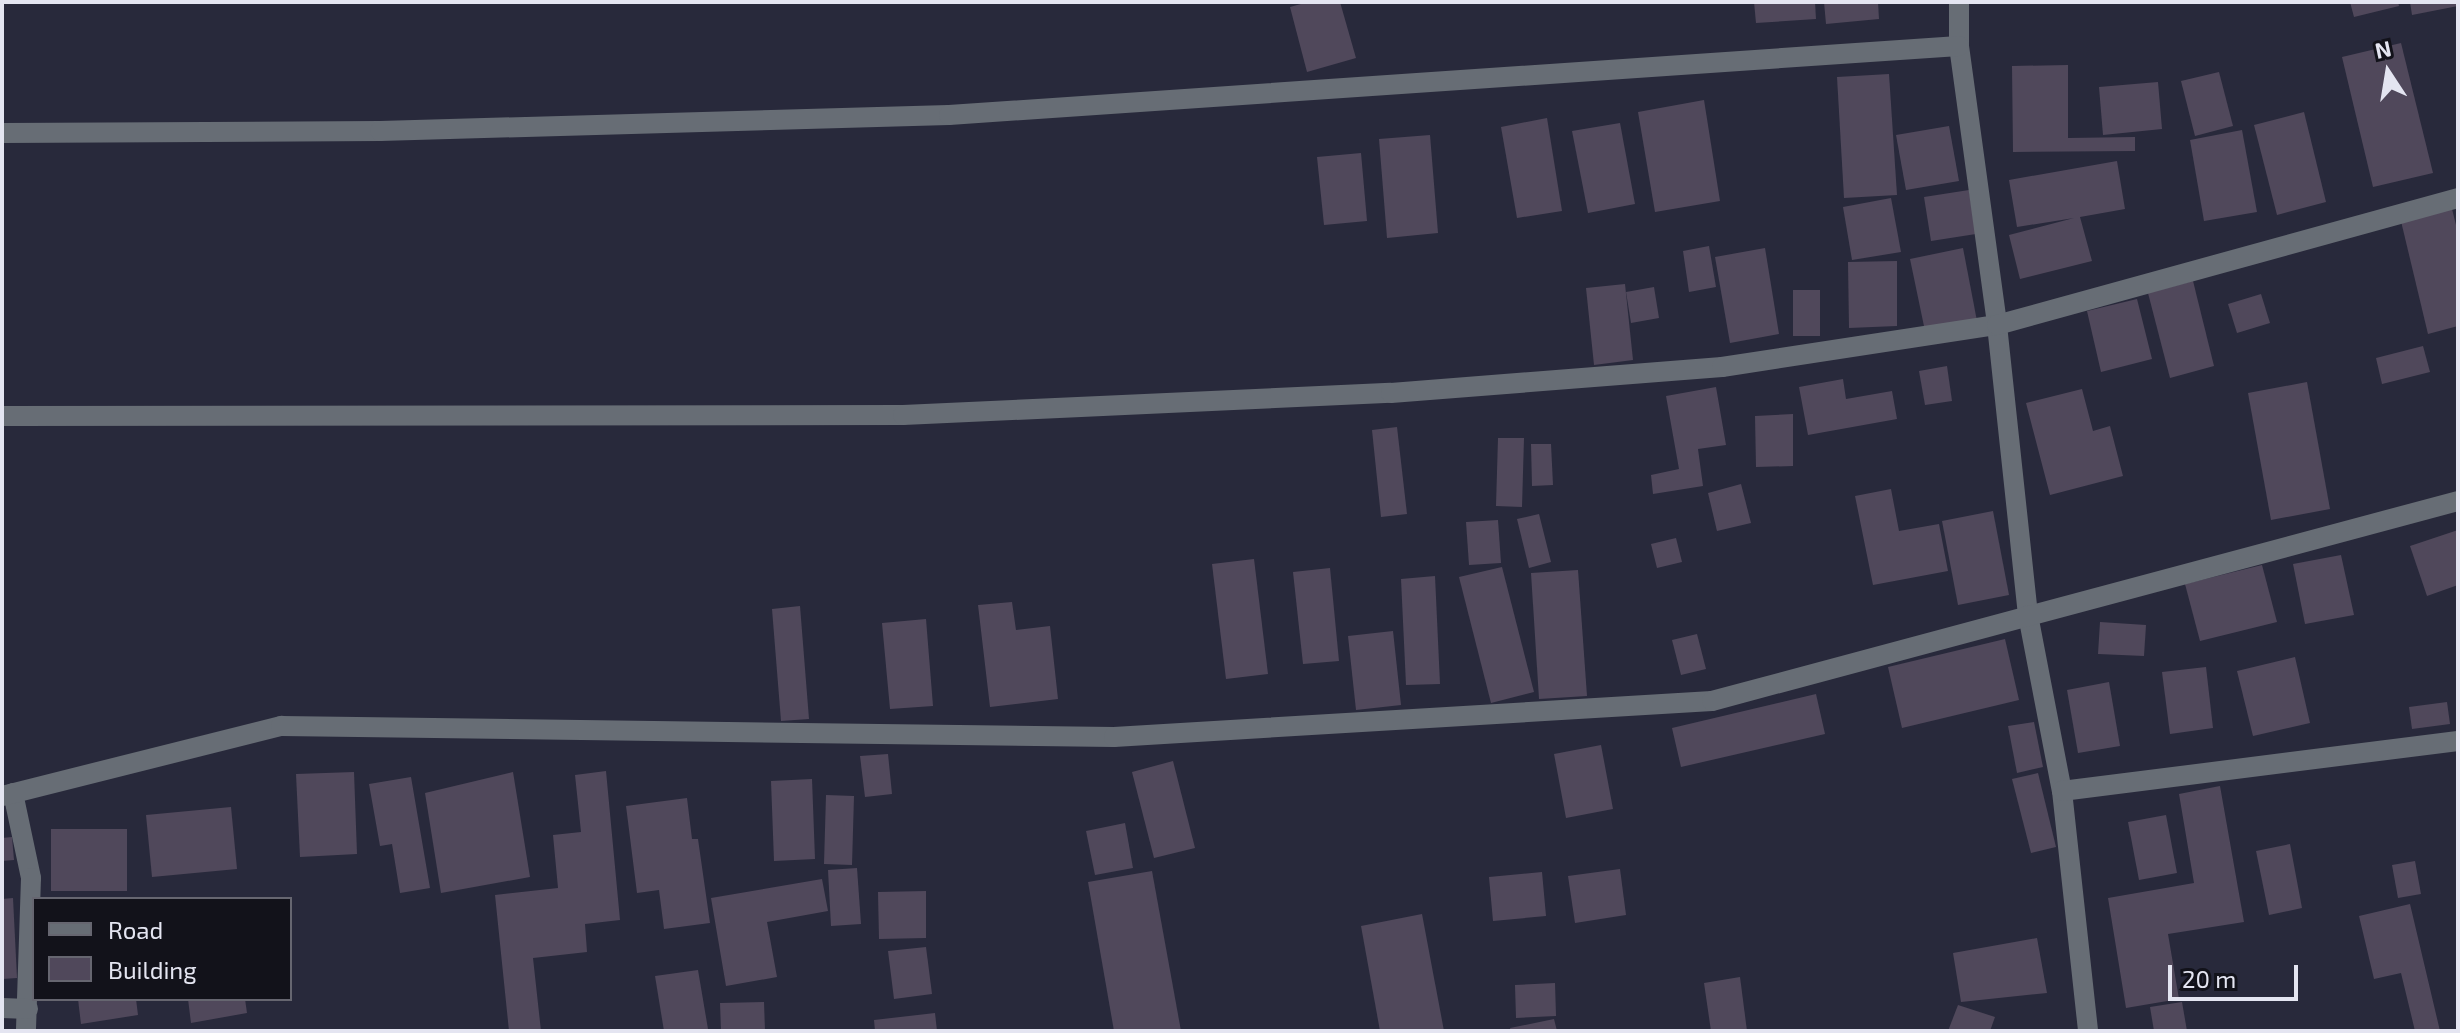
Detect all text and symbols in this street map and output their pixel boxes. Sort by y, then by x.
north arrow [2348,32,2428,112]
text: N [2373,34,2393,63]
legend [32,897,292,1001]
text: Road [108,915,163,944]
scale bar [2172,949,2302,999]
text: Building [108,955,197,984]
text: 20 m [2182,964,2236,993]

